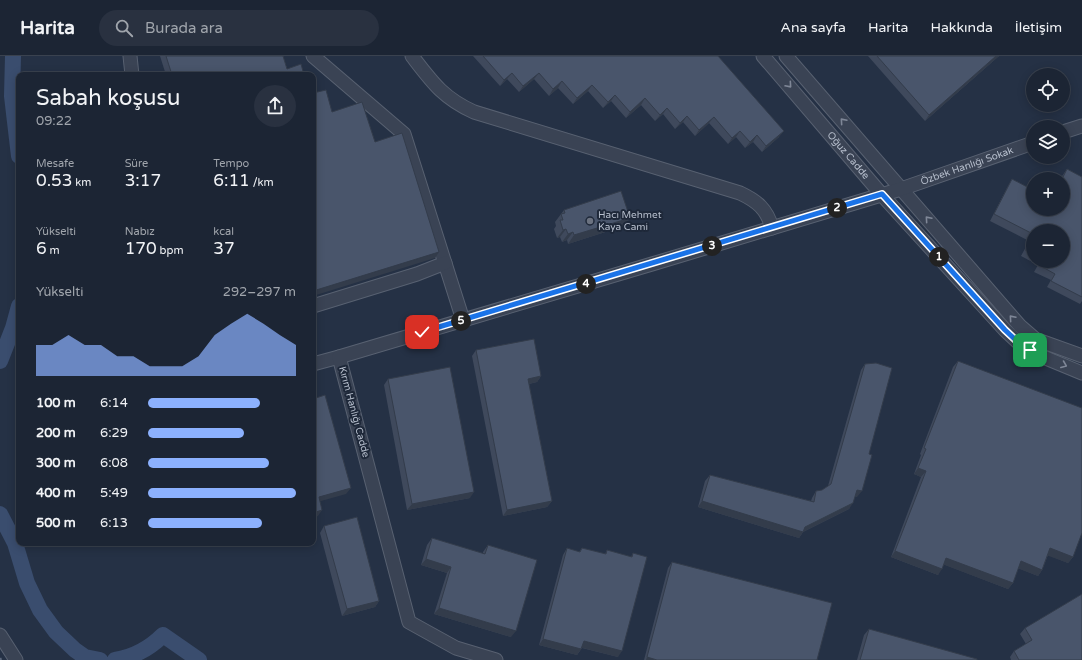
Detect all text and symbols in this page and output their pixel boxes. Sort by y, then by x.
search box [99,10,379,46]
text: Harita [20,17,75,39]
icon: search [113,17,135,39]
text: Burada ara [145,19,223,37]
text: Ana sayfa [781,19,846,36]
text: Harita [868,19,908,36]
text: Hakkında [930,19,993,36]
text: İletişim [1015,19,1062,36]
map controls [1026,68,1070,268]
button: locate [1026,68,1070,112]
one-way arrow [784,81,791,88]
text: Sabah koşusu [36,85,180,111]
button: share [254,85,296,127]
text: 09:22 [36,113,72,129]
one-way arrow [840,119,847,126]
button: layers [1026,120,1070,164]
street label: Oğuz Cadde [825,129,872,182]
street label: Özbek Hanlığı Sokak [919,144,1016,188]
text: Mesafe [36,157,74,170]
text: Süre [125,157,148,170]
text: Tempo [213,157,249,170]
text: 0.53 [36,170,72,191]
text: 3:17 [125,170,161,191]
text: 6:11 [213,170,250,191]
button: + [1026,172,1070,216]
text: km [72,176,91,189]
text: /km [250,176,274,189]
pin: 2 [827,198,847,218]
text: 2 [834,201,840,214]
place label: Hacı Mehmet Kaya Cami [598,209,662,233]
marker: Hacı Mehmet Kaya Cami [585,216,595,226]
one-way arrow [925,217,932,224]
button: − [1026,224,1070,268]
text: Yükselti [36,225,76,238]
text: Nabız [125,225,155,238]
text: kcal [213,225,234,238]
pin: 3 [702,236,722,256]
text: 6 [36,238,47,259]
text: 170 [125,238,157,259]
text: 37 [213,238,235,259]
text: 3 [709,239,715,252]
text: m [47,244,60,257]
text: bpm [157,244,184,257]
pin: 1 [929,247,949,267]
text: 1 [936,250,942,263]
pin: 4 [576,274,596,294]
text: 4 [583,277,589,290]
text: Yükselti [36,284,83,300]
text: 292–297 m [223,284,296,300]
pin: 5 [451,311,471,331]
text: 5 [458,314,464,327]
pin [405,315,439,349]
one-way arrow [1010,315,1017,323]
icon: check [411,321,433,343]
pin [1013,333,1047,367]
icon: arrive [1019,339,1041,361]
one-way arrow [1060,361,1067,369]
street label: Kırım Hanlığı Cadde [336,365,372,459]
text: 100 m [36,395,76,411]
text: 6:14 [100,395,128,411]
text: 200 m [36,425,76,441]
text: 6:29 [100,425,128,441]
text: 300 m [36,455,76,471]
text: 6:08 [100,455,128,471]
text: 400 m [36,485,76,501]
text: 5:49 [100,485,128,501]
text: 500 m [36,515,76,531]
text: 6:13 [100,515,128,531]

